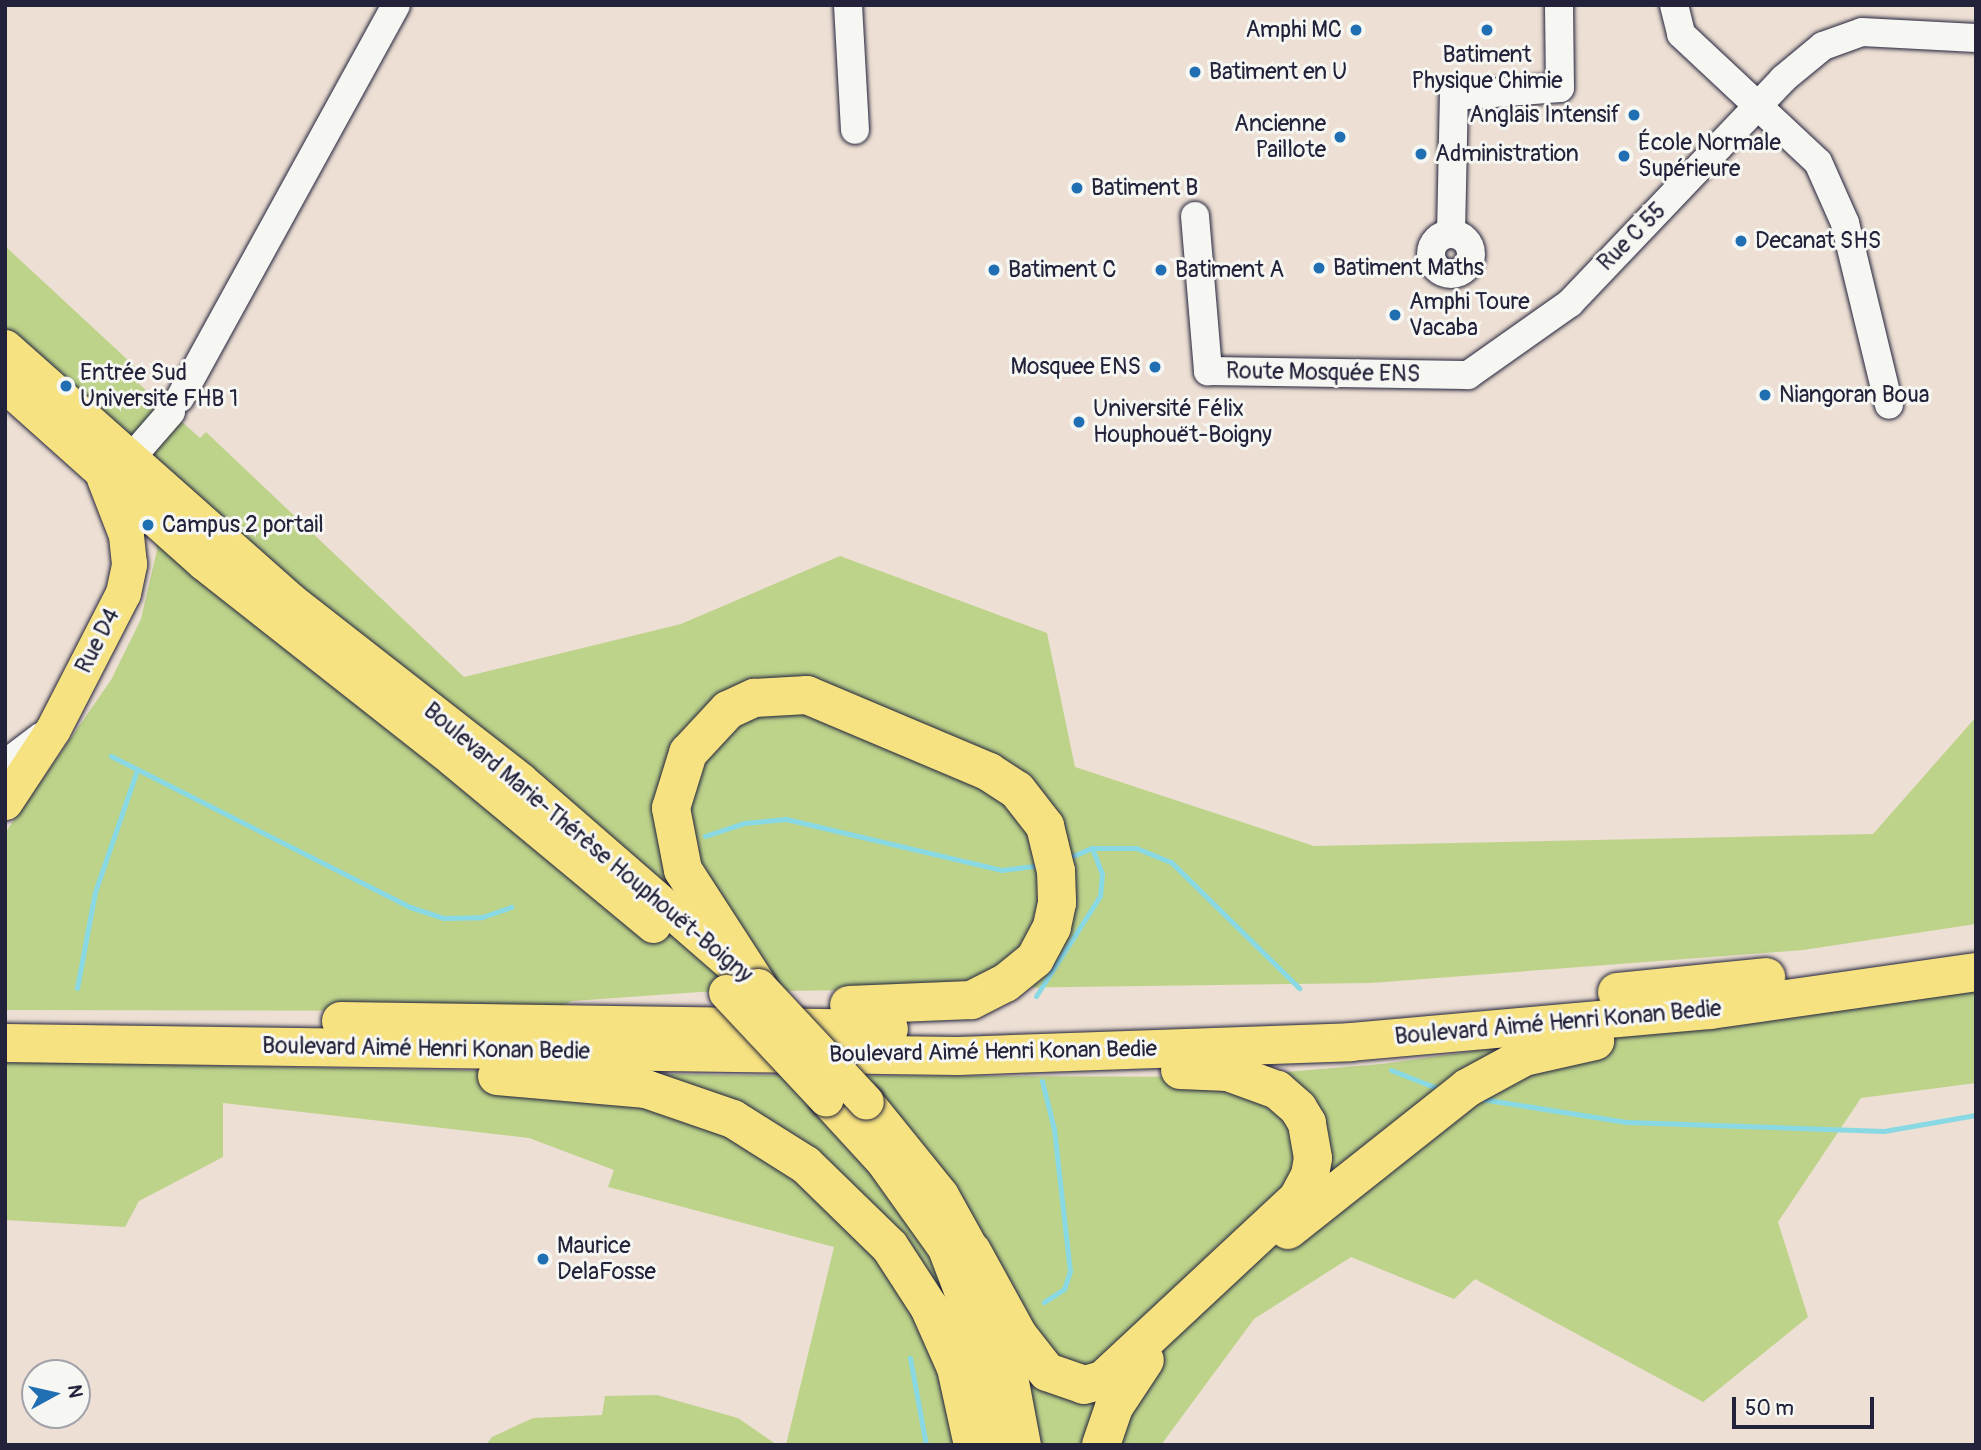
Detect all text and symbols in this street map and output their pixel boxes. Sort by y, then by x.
place label: Amphi MC [1245,16,1342,44]
marker: Amphi MC [1348,22,1364,38]
marker: Batiment Physique Chimie [1479,22,1495,38]
place label: Batiment Physique Chimie [1412,41,1562,95]
place label: Batiment en U [1209,58,1347,86]
marker: Batiment en U [1187,64,1203,80]
place label: Anglais Intensif [1469,101,1620,129]
marker: Anglais Intensif [1626,107,1642,123]
place label: Ancienne Paillote [1234,110,1326,164]
marker: Ancienne Paillote [1332,129,1348,145]
place label: École Normale Supérieure [1638,129,1781,183]
place label: Administration [1435,140,1579,168]
marker: Administration [1413,146,1429,162]
marker: École Normale Supérieure [1616,148,1632,164]
place label: Batiment B [1091,174,1198,202]
marker: Batiment B [1069,180,1085,196]
street label: Rue C 55 [1592,197,1672,277]
place label: Decanat SHS [1755,227,1881,255]
marker: Decanat SHS [1733,233,1749,249]
place label: Batiment Maths [1333,254,1484,282]
place label: Batiment C [1008,256,1116,284]
place label: Batiment A [1175,256,1284,284]
marker: Batiment Maths [1311,260,1327,276]
marker: Batiment C [986,262,1002,278]
marker: Batiment A [1153,262,1169,278]
place label: Amphi Toure Vacaba [1409,288,1530,342]
marker: Amphi Toure Vacaba [1387,307,1403,323]
place label: Mosquee ENS [1010,353,1141,381]
street label: Route Mosquée ENS [1226,358,1420,388]
place label: Entrée Sud Universite FHB 1 [80,359,238,413]
marker: Mosquee ENS [1147,359,1163,375]
marker: Entrée Sud Universite FHB 1 [58,378,74,394]
place label: Niangoran Boua [1779,381,1929,409]
marker: Niangoran Boua [1757,387,1773,403]
place label: Université Félix Houphouët-Boigny [1093,395,1272,449]
marker: Université Félix Houphouët-Boigny [1071,414,1087,430]
place label: Campus 2 portail [162,511,324,539]
marker: Campus 2 portail [140,517,156,533]
street label: Rue D4 [70,604,126,678]
street label: Boulevard Marie-Thérèse Houphouët-Boigny [418,697,758,989]
street label: Boulevard Aimé Henri Konan Bedie [1394,995,1722,1051]
street label: Boulevard Aimé Henri Konan Bedie [262,1032,590,1066]
street label: Boulevard Aimé Henri Konan Bedie [829,1035,1157,1069]
place label: Maurice DelaFosse [557,1232,656,1286]
marker: Maurice DelaFosse [535,1251,551,1267]
north arrow [21,1359,91,1429]
text: N [62,1383,88,1399]
scale bar [1736,1384,1878,1428]
text: 50 m [1745,1395,1794,1422]

